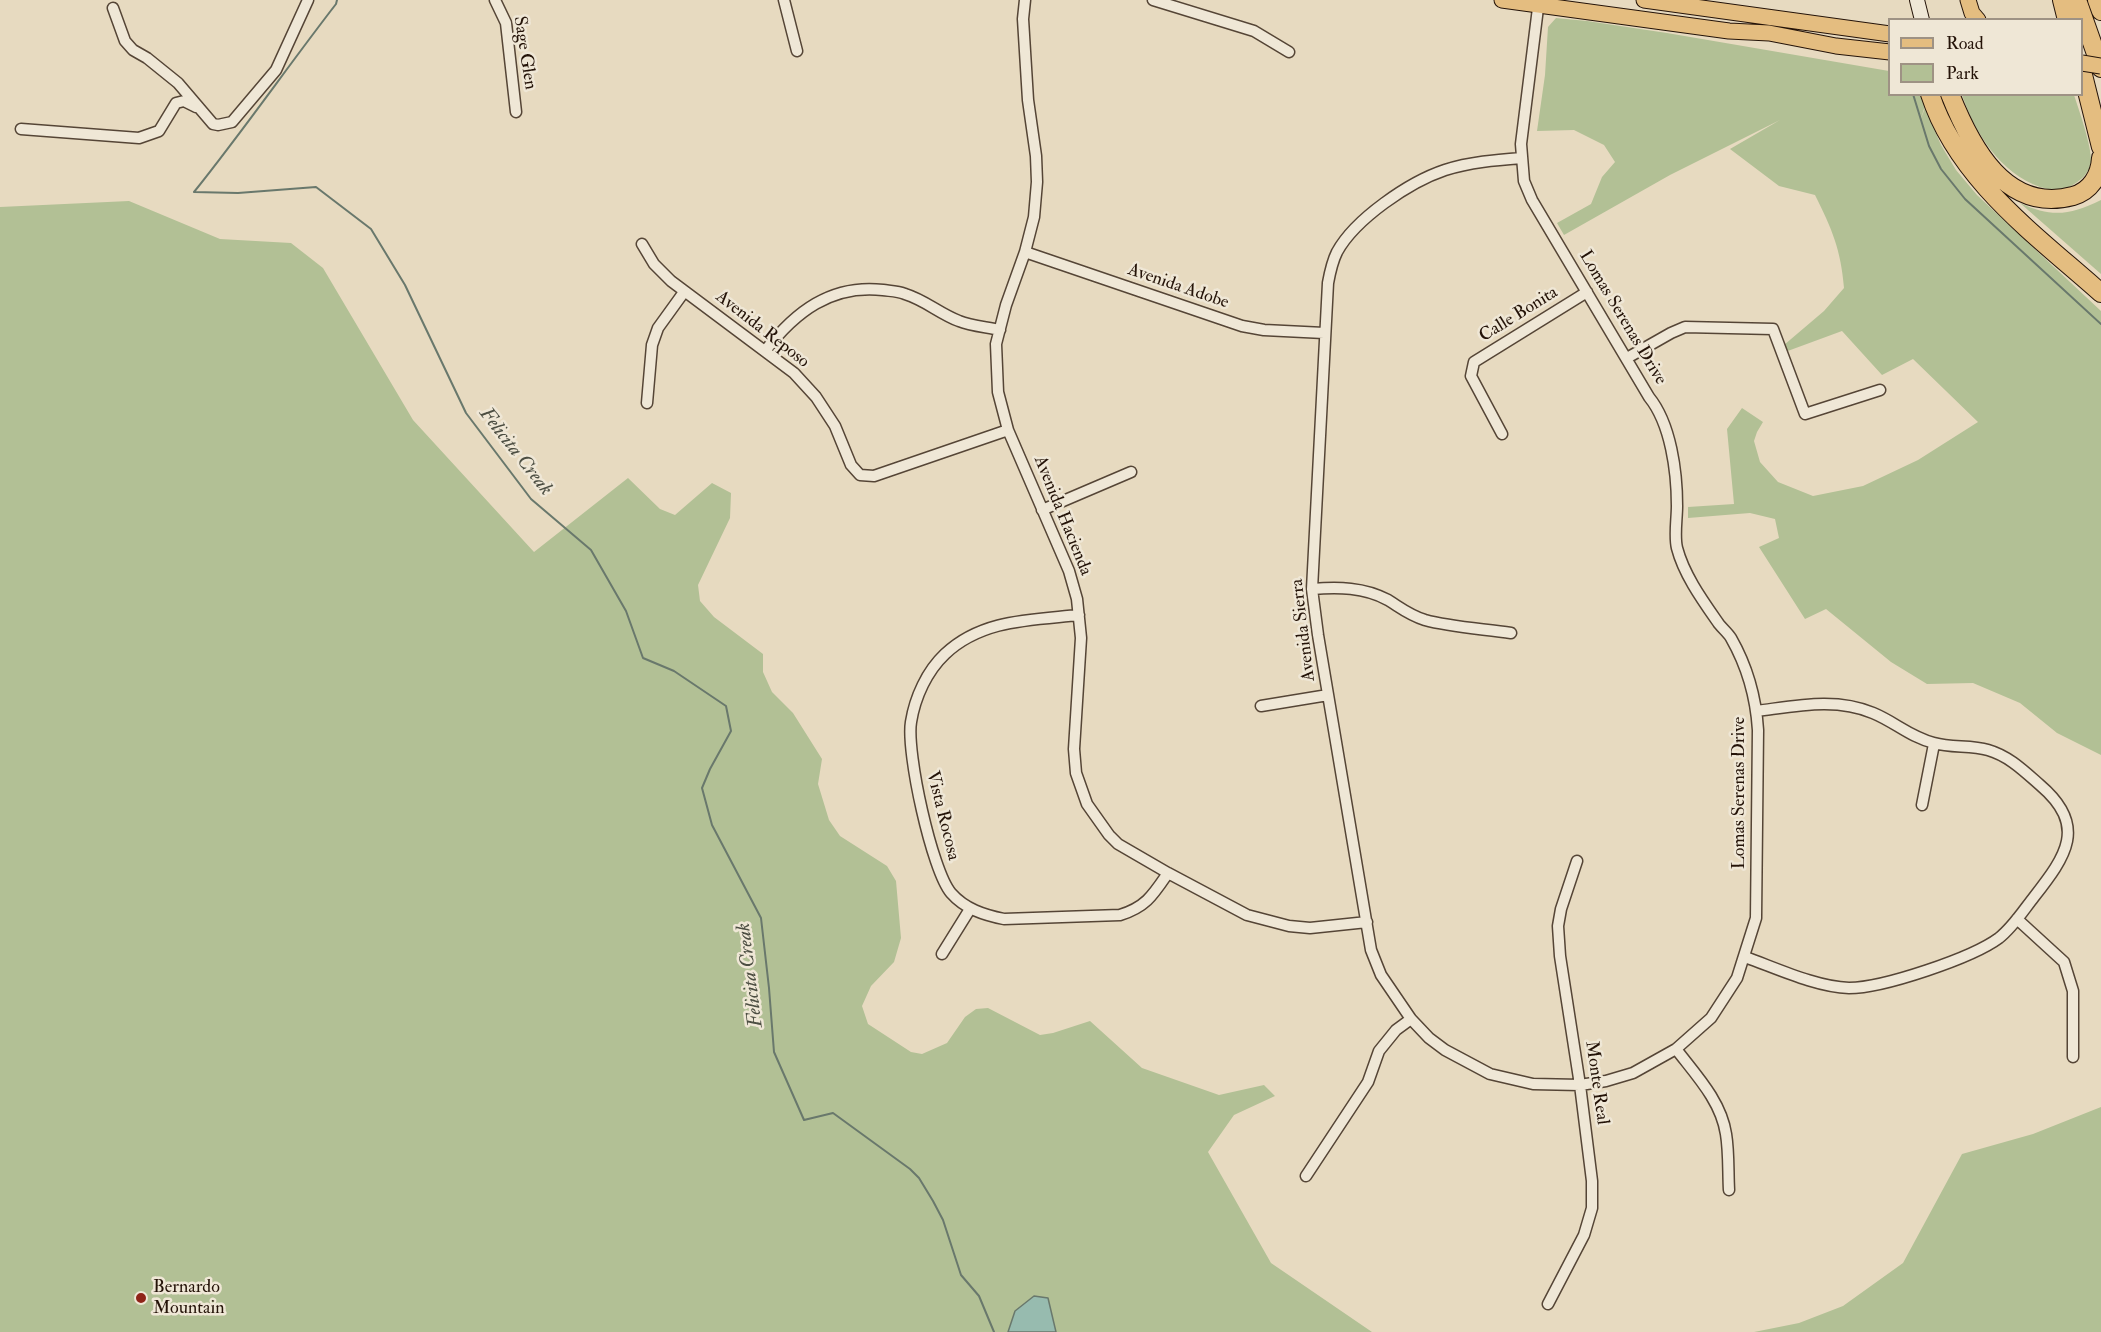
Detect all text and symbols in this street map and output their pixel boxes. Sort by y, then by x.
street label: Sage Glen [508,15,540,91]
legend [1888,18,2083,96]
text: Road [1946,32,1984,55]
text: Park [1946,62,1979,85]
street label: Lomas Serenas Drive [1573,247,1671,389]
street label: Avenida Adobe [1125,260,1231,314]
street label: Calle Bonita [1476,282,1562,348]
street label: Avenida Reposo [711,287,813,373]
water label: Felicita Creak [473,403,557,501]
street label: Avenida Hacienda [1028,453,1096,579]
street label: Avenida Sierra [1287,577,1321,683]
street label: Lomas Serenas Drive [1729,717,1751,869]
street label: Vista Rocosa [920,769,964,863]
water label: Felicita Creak [733,921,769,1029]
street label: Monte Real [1579,1040,1613,1126]
place label: Bernardo Mountain [153,1277,225,1320]
marker: Bernardo Mountain [134,1291,148,1305]

